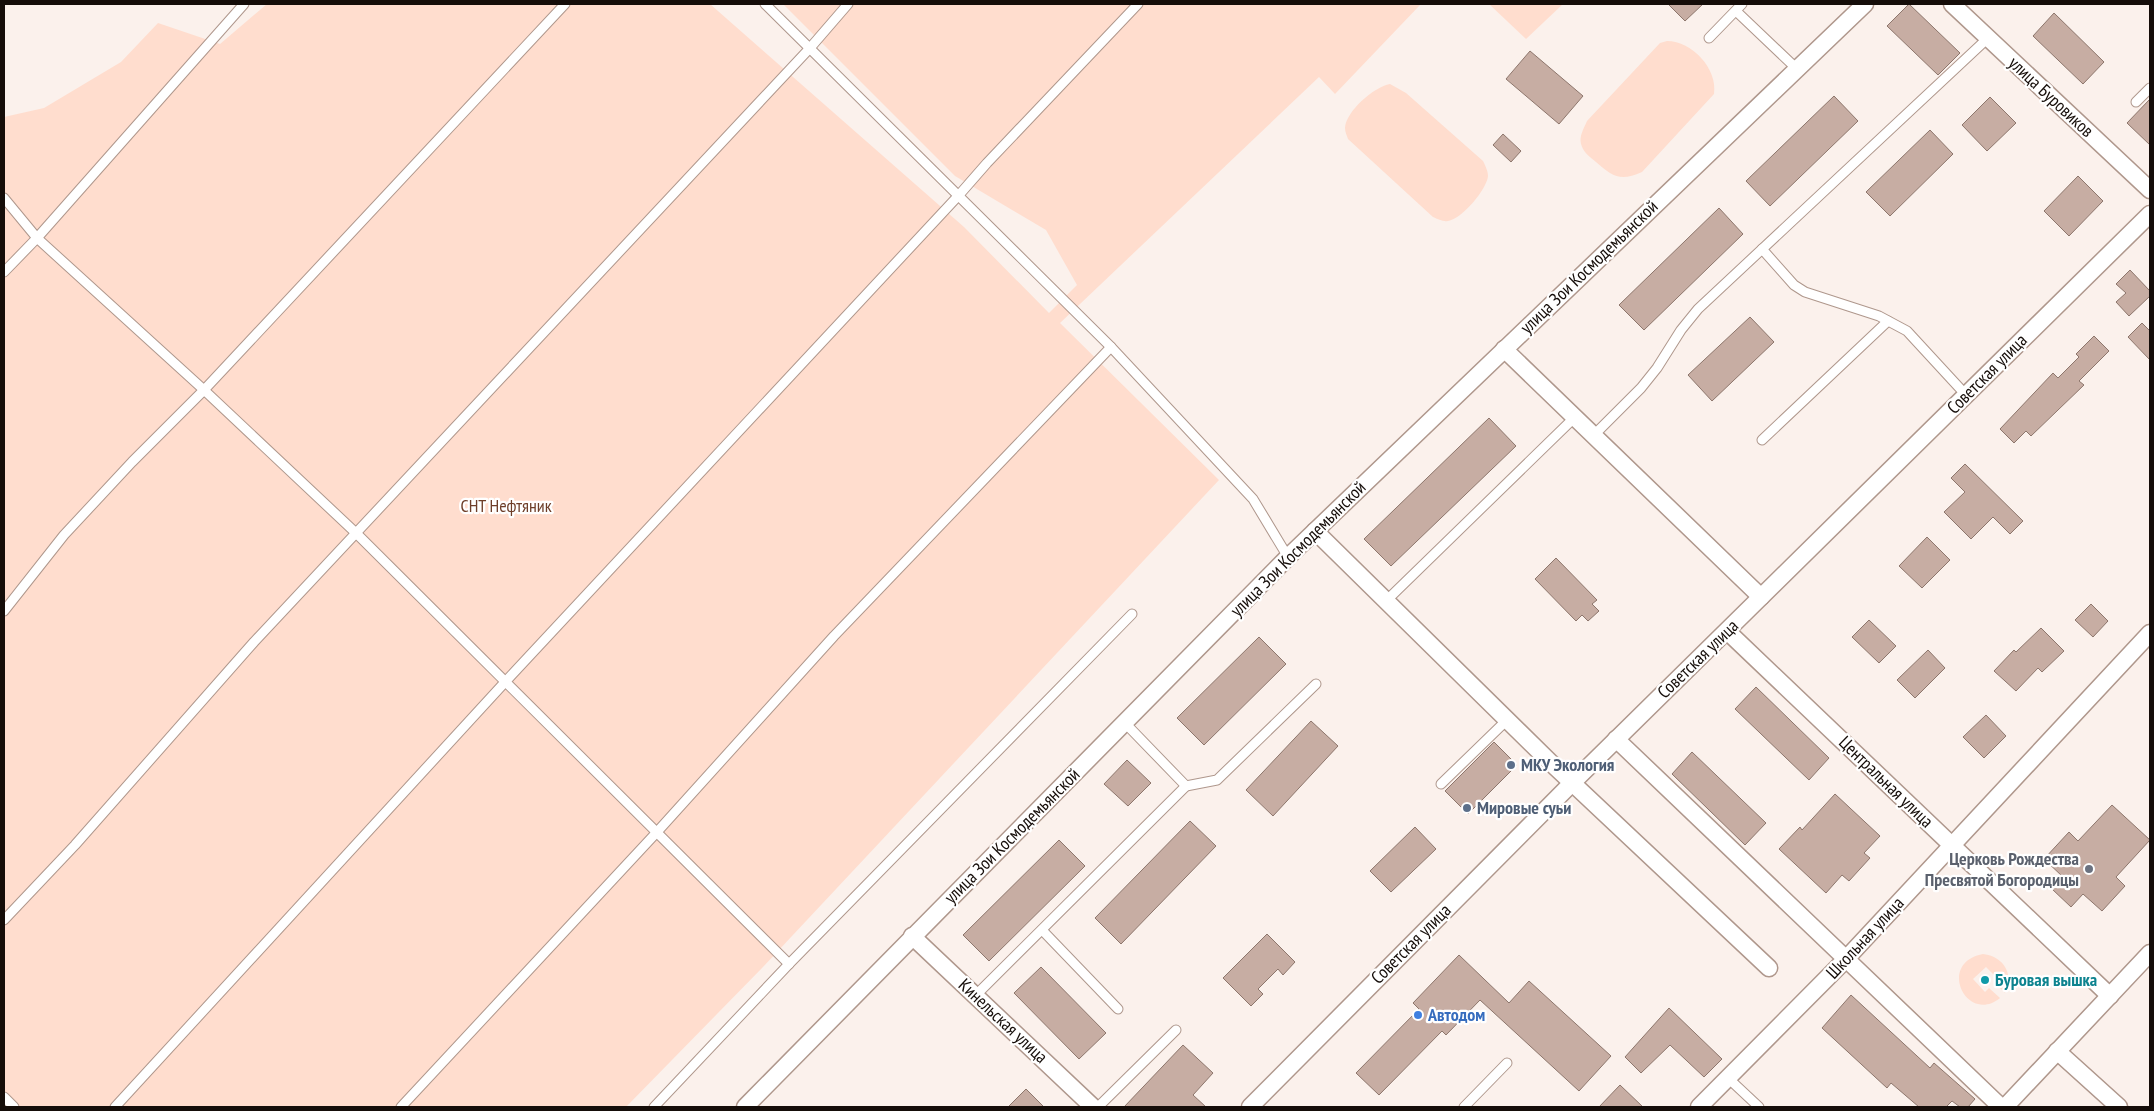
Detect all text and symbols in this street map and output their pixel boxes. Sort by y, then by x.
street label: улица Буровиков [2004,51,2099,142]
street label: улица Зои Космодемьянской [1515,195,1662,338]
street label: Советская улица [1942,329,2032,419]
street label: улица Зои Космодемьянской [1225,476,1370,621]
park label: СНТ Нефтяник [460,494,552,517]
street label: Советская улица [1652,614,1743,703]
street label: Центральная улица [1834,731,1938,832]
place label: МКУ Экология [1521,753,1614,776]
marker: МКУ Экология [1505,759,1517,771]
street label: улица Зои Космодемьянской [939,763,1084,908]
place label: Мировые суьи [1477,796,1571,819]
marker: Мировые суьи [1461,802,1473,814]
place label: Церковь Рождества Пресвятой Богородицы [1925,847,2079,891]
marker: Церковь Рождества Пресвятой Богородицы [2083,863,2095,875]
street label: Школьная улица [1821,892,1908,984]
street label: Советская улица [1366,899,1456,989]
place label: Буровая вышка [1995,968,2097,991]
street label: Кинельская улица [954,973,1053,1068]
marker: Буровая вышка [1979,974,1991,986]
place label: Автодом [1427,1003,1485,1026]
marker: Автодом [1412,1009,1424,1021]

